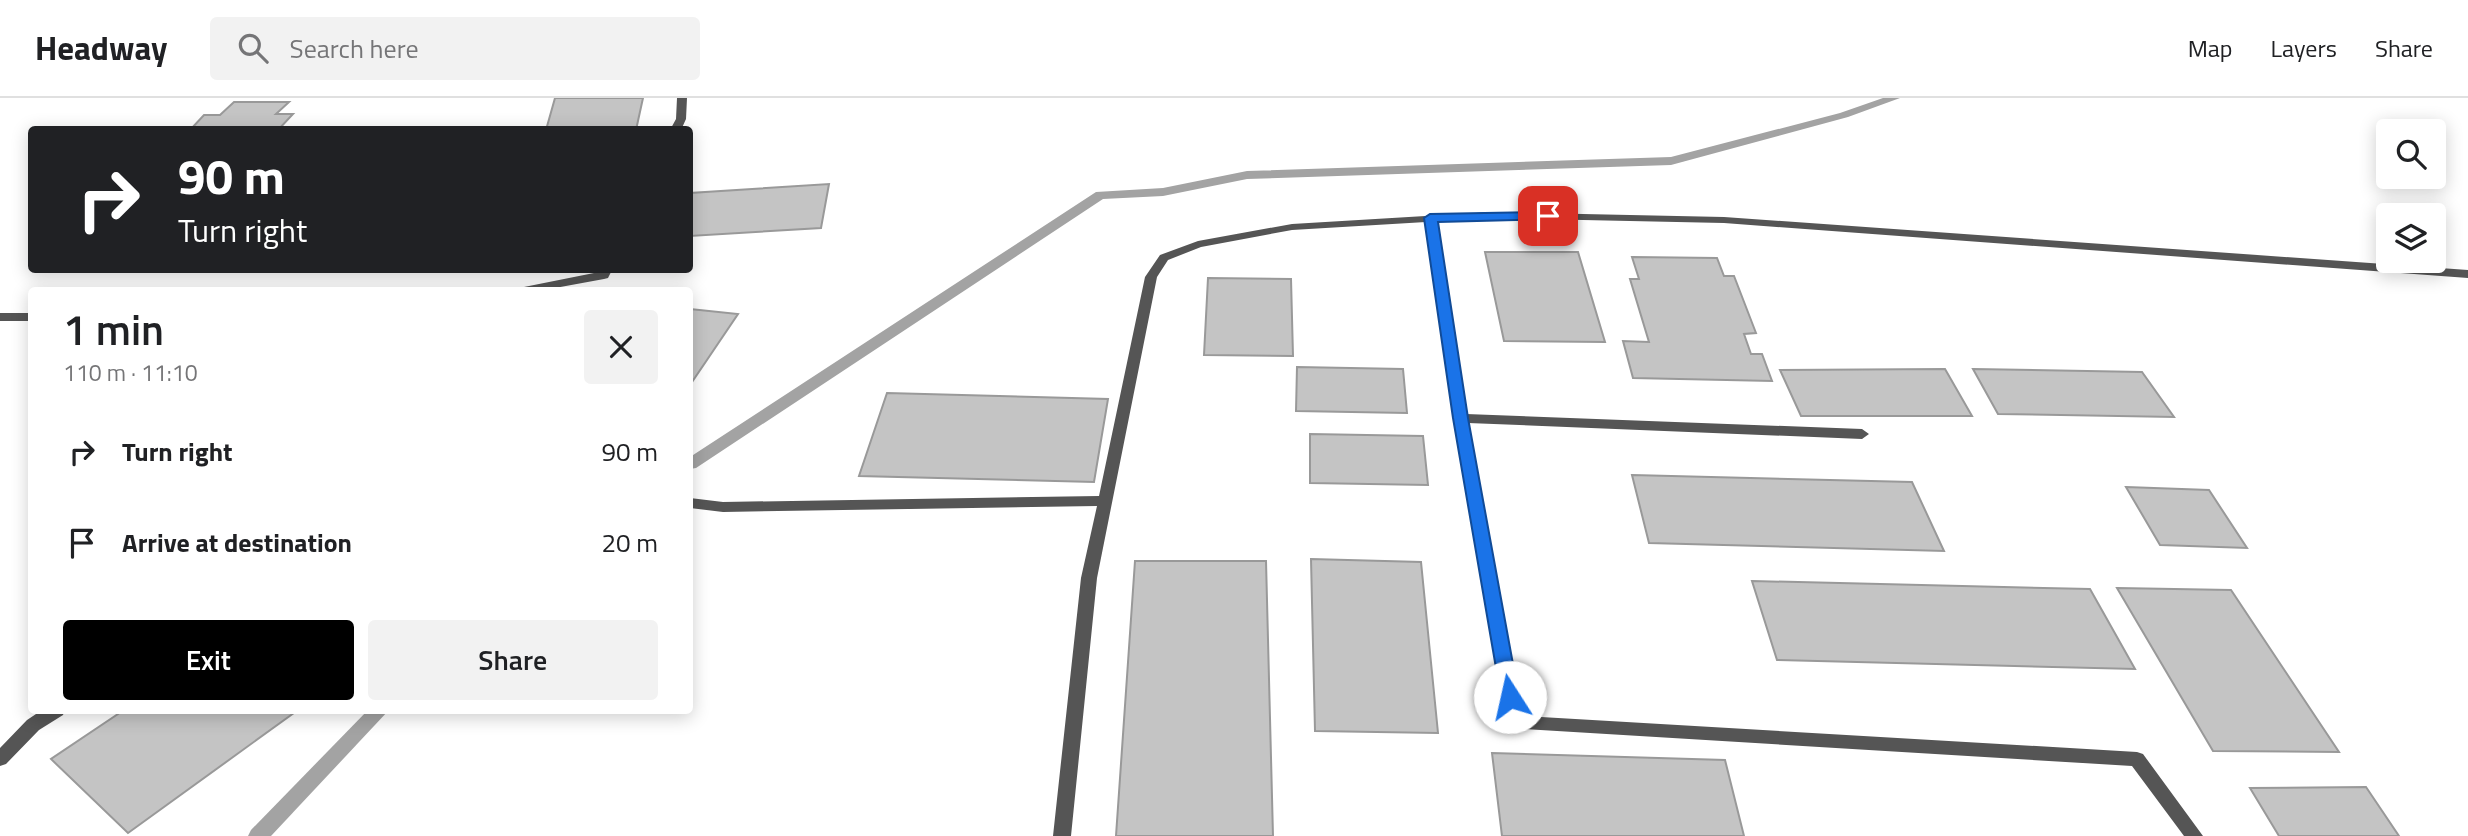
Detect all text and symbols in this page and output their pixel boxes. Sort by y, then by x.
search box [210,17,700,80]
text: Headway [35,23,168,73]
icon: search [234,29,272,67]
text: Search here [290,29,419,68]
text: Map [2188,30,2233,66]
text: Layers [2271,30,2337,66]
text: Share [2375,30,2433,66]
map controls [2376,119,2446,273]
button: search [2376,119,2446,189]
text: 90 m [178,138,285,213]
icon: right [63,154,154,245]
pin [1518,186,1578,246]
icon: arrive [1529,197,1567,235]
button: layers [2376,203,2446,273]
text: Turn right [178,206,307,254]
text: 1 min [63,297,164,361]
button: close [584,310,658,384]
text: 110 m · 11:10 [63,355,198,390]
text: Turn right [122,432,233,471]
text: 90 m [601,432,658,471]
icon: right [63,433,101,471]
text: Arrive at destination [122,523,352,562]
text: 20 m [601,523,658,562]
icon: arrive [63,524,101,562]
button: Exit [63,620,354,700]
button: Share [368,620,658,700]
position arrow [1473,660,1547,734]

